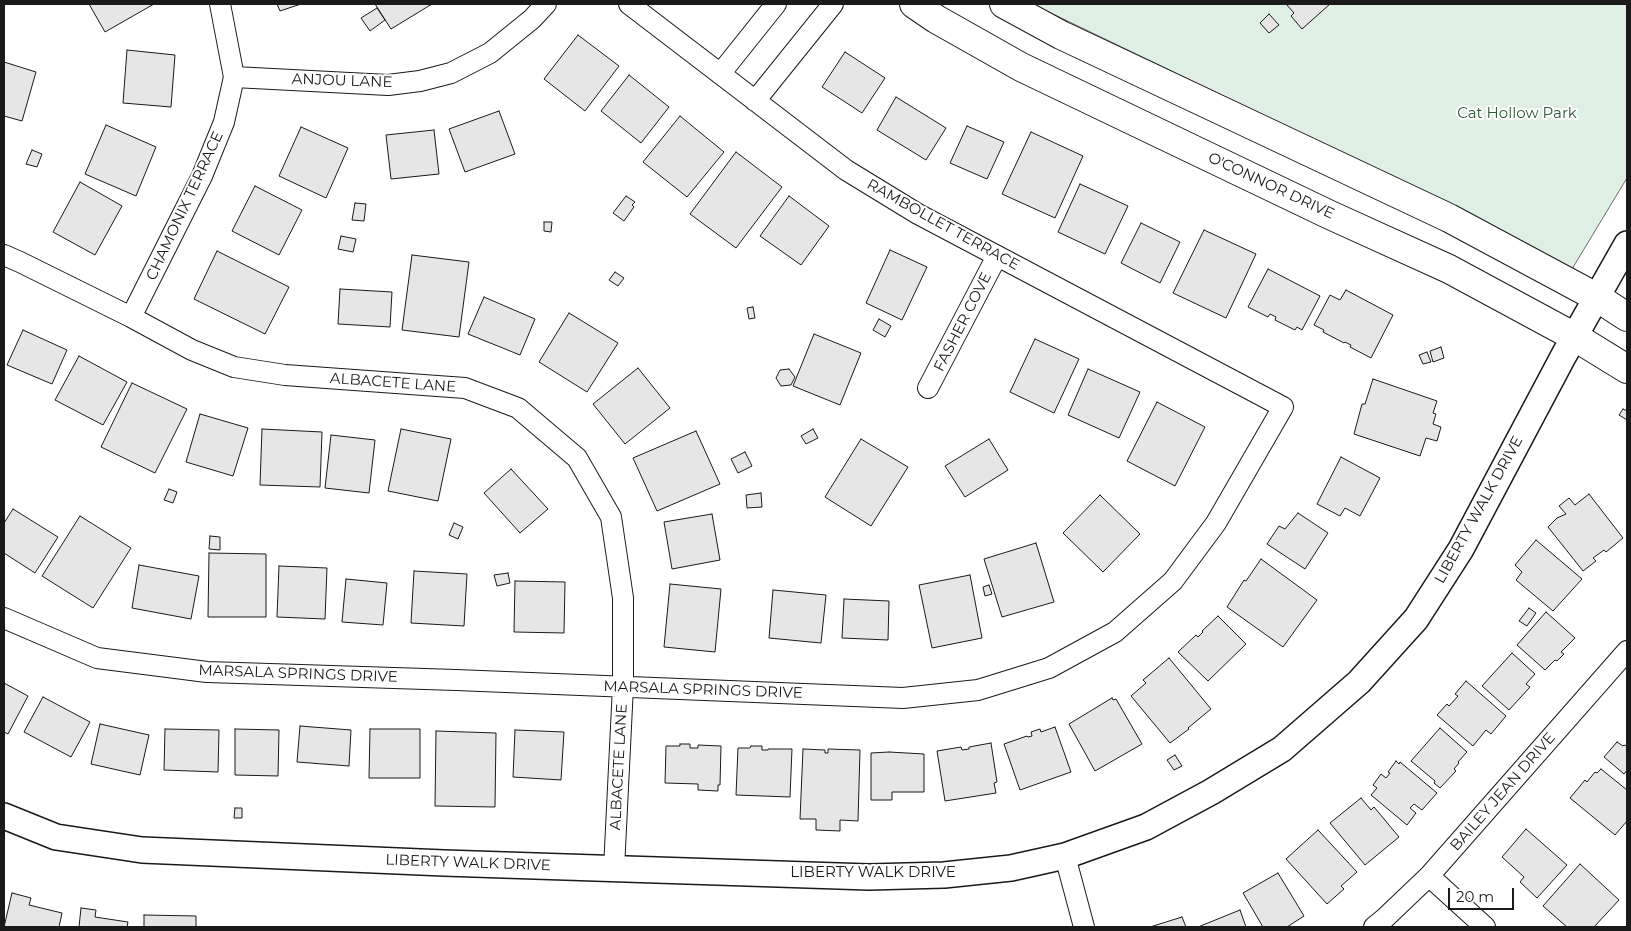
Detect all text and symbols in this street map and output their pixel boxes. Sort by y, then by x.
street label: ANJOU LANE [291,70,393,92]
park label: Cat Hollow Park [1457,105,1577,123]
street label: CHAMONIX TERRACE [143,129,227,283]
street label: O'CONNOR DRIVE [1205,149,1337,223]
street label: RAMBOLLET TERRACE [864,176,1022,274]
street label: FASHER COVE [930,270,996,374]
street label: ALBACETE LANE [329,370,457,396]
street label: LIBERTY WALK DRIVE [1431,433,1527,587]
street label: MARSALA SPRINGS DRIVE [198,662,398,686]
street label: MARSALA SPRINGS DRIVE [603,678,803,702]
street label: ALBACETE LANE [607,703,631,831]
street label: BAILEY JEAN DRIVE [1447,729,1559,855]
street label: LIBERTY WALK DRIVE [385,851,551,875]
street label: LIBERTY WALK DRIVE [790,864,956,882]
scale bar [1451,878,1517,910]
text: 20 m [1456,887,1494,906]

